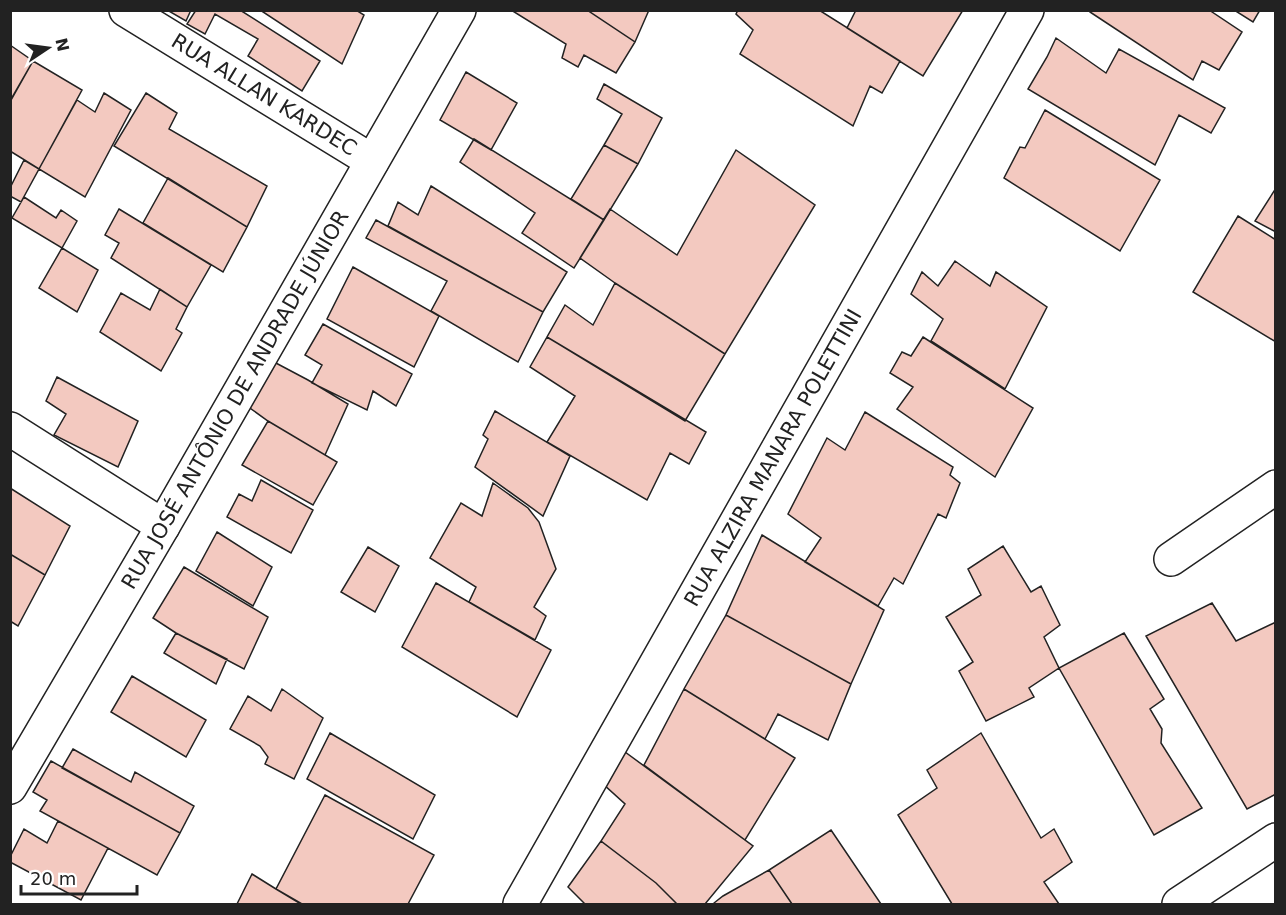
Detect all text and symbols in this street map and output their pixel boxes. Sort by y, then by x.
north arrow [18,18,78,78]
street label: RUA ALLAN KARDEC [167,29,361,161]
text: N [51,36,73,53]
street label: RUA JOSÉ ANTÔNIO DE ANDRADE JÚNIOR [117,206,354,593]
street label: RUA ALZIRA MANARA POLETTINI [679,305,867,610]
scale bar [21,858,136,896]
text: 20 m [30,868,76,889]

